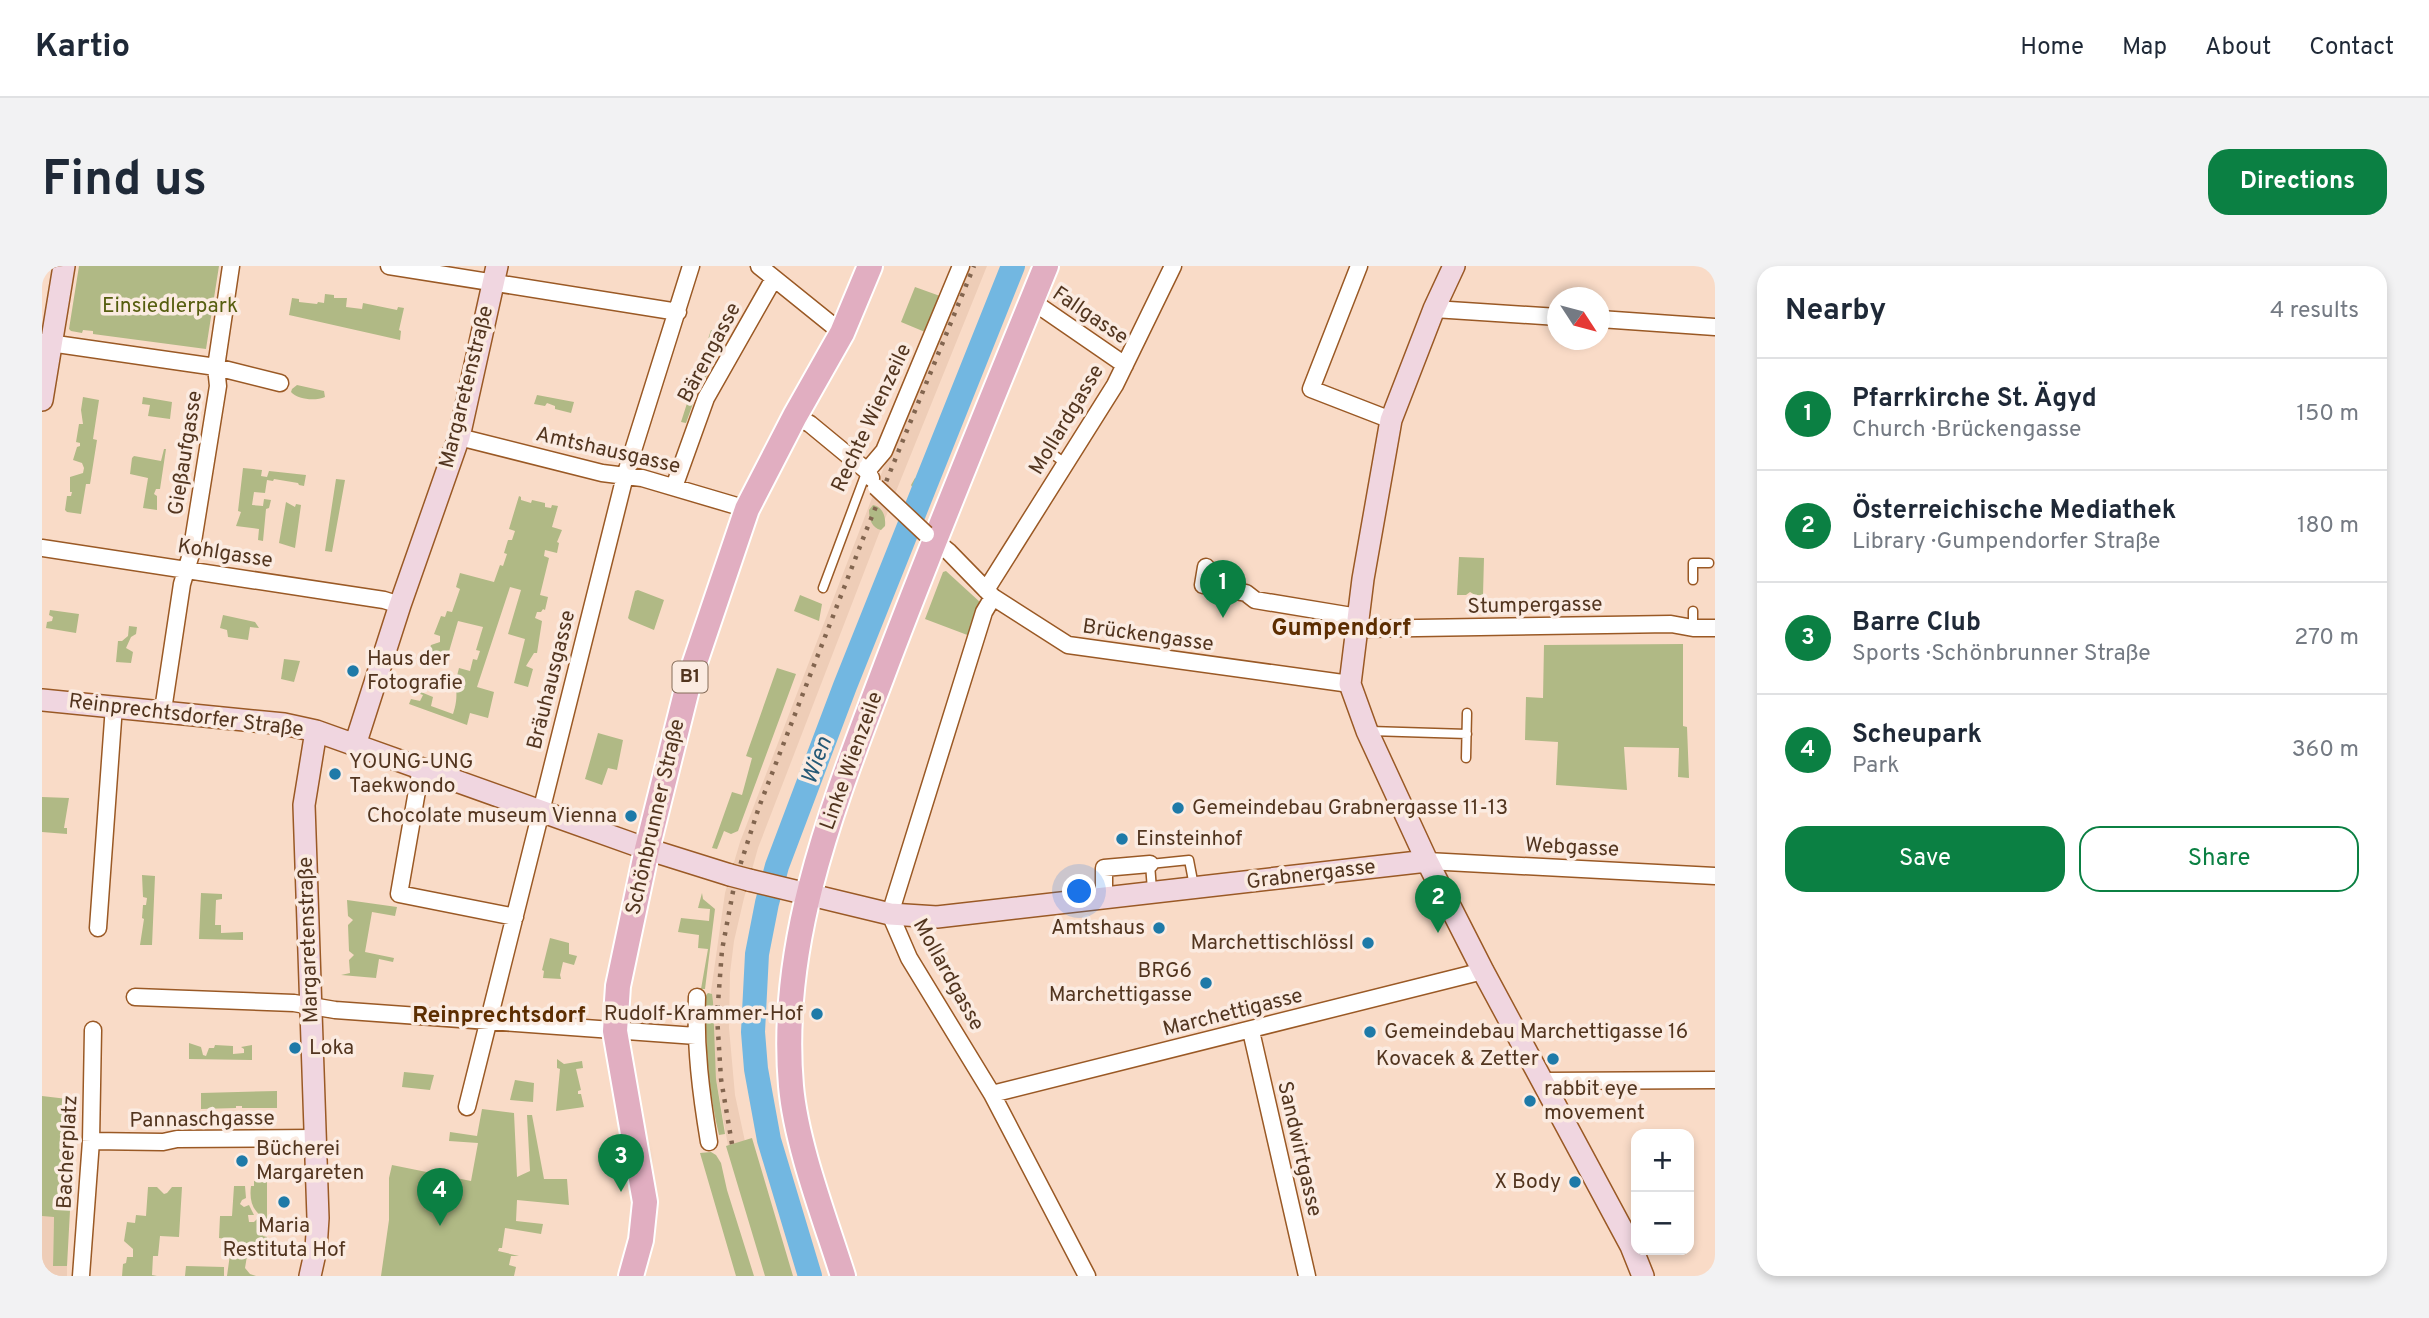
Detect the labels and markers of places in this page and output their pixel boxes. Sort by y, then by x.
pin: 1 [1200,560,1246,618]
place label: Haus der Fotografie [367,646,463,697]
marker: Haus der Fotografie [345,663,361,679]
place label: YOUNG-UNG Taekwondo [349,749,473,800]
marker: YOUNG-UNG Taekwondo [327,766,343,782]
place label: Gemeindebau Grabnergasse 11-13 [1192,795,1508,822]
marker: Gemeindebau Grabnergasse 11-13 [1170,800,1186,816]
place label: Chocolate museum Vienna [367,803,617,830]
marker: Chocolate museum Vienna [623,808,639,824]
place label: Einsteinhof [1136,826,1242,853]
marker: Einsteinhof [1114,831,1130,847]
pin: 2 [1415,875,1461,933]
place label: Amtshaus [1051,915,1145,942]
marker: Amtshaus [1151,920,1167,936]
place label: Marchettischlössl [1190,930,1354,957]
marker: Marchettischlössl [1360,935,1376,951]
place label: BRG6 Marchettigasse [1049,958,1192,1009]
marker: BRG6 Marchettigasse [1198,975,1214,991]
place label: Rudolf-Krammer-Hof [604,1001,803,1028]
marker: Rudolf-Krammer-Hof [809,1006,825,1022]
place label: Gemeindebau Marchettigasse 16 [1384,1019,1688,1046]
marker: Gemeindebau Marchettigasse 16 [1362,1024,1378,1040]
place label: Loka [309,1035,354,1062]
marker: Loka [287,1040,303,1056]
place label: Kovacek & Zetter [1376,1046,1539,1073]
marker: Kovacek & Zetter [1545,1051,1561,1067]
place label: rabbit eye movement [1544,1076,1645,1127]
marker: rabbit eye movement [1522,1093,1538,1109]
pin: 3 [598,1134,644,1192]
place label: Bücherei Margareten [256,1136,364,1187]
marker: Bücherei Margareten [234,1153,250,1169]
pin: 4 [417,1168,463,1226]
place label: X Body [1494,1169,1561,1196]
marker: X Body [1567,1174,1583,1190]
marker: Maria Restituta Hof [276,1194,292,1210]
place label: Maria Restituta Hof [222,1213,346,1264]

